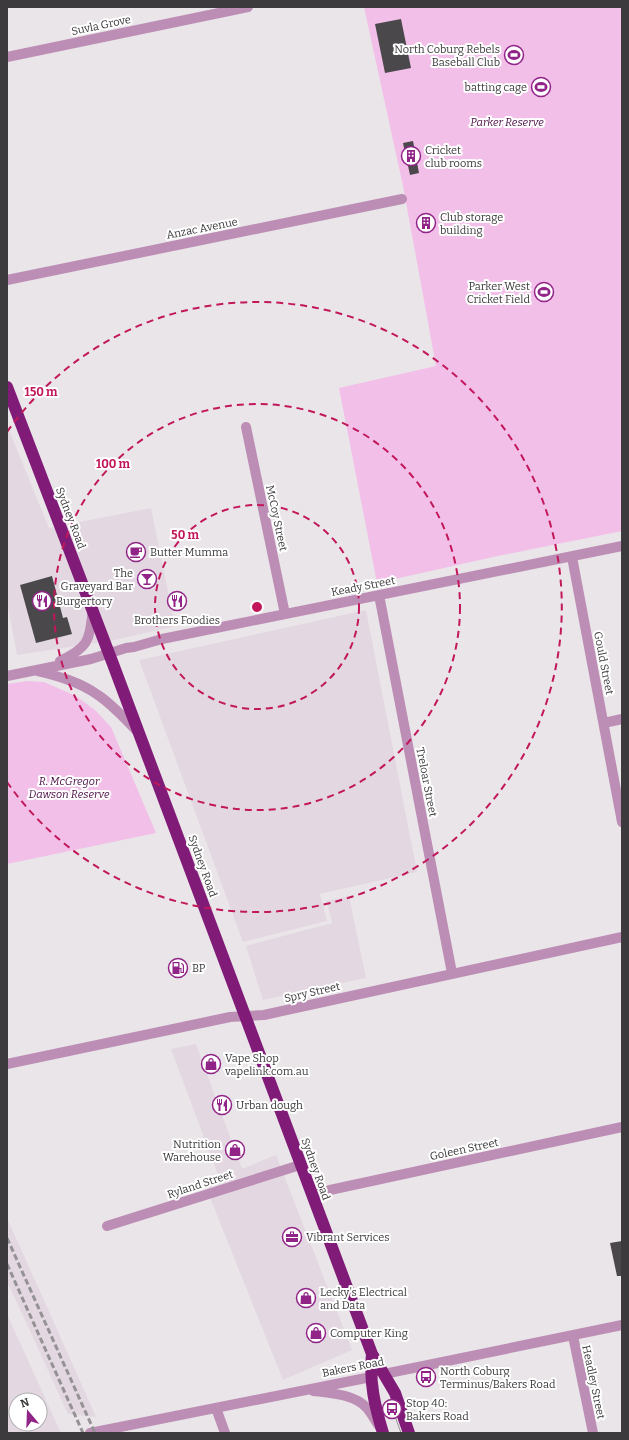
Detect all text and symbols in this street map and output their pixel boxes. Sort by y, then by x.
street label: Suvla Grove [70,13,132,38]
place label: North Coburg Rebels Baseball Club [394,43,500,69]
sports icon: North Coburg Rebels Baseball Club [503,44,525,66]
sports icon: batting cage [530,76,552,98]
place label: batting cage [465,81,527,94]
park label: Parker Reserve [470,116,544,129]
place label: Cricket club rooms [425,144,482,170]
building icon: Cricket club rooms [400,145,422,167]
place label: Club storage building [440,211,503,237]
building icon: Club storage building [415,212,437,234]
street label: Anzac Avenue [165,215,239,242]
place label: Parker West Cricket Field [467,280,530,306]
sports icon: Parker West Cricket Field [533,281,555,303]
text: 150 m [25,385,58,399]
text: 100 m [96,457,131,471]
street label: McCoy Street [263,484,290,552]
street label: Sydney Road [53,486,88,551]
text: 50 m [171,528,199,542]
cafe icon: Butter Mumma [125,541,147,563]
place label: Butter Mumma [150,546,228,559]
place label: The Graveyard Bar [61,567,133,593]
bar icon: The Graveyard Bar [136,568,158,590]
street label: Keady Street [330,574,396,599]
restaurant icon: Burgertory [31,590,53,612]
restaurant icon: Brothers Foodies [166,590,188,612]
place label: Burgertory [56,595,112,608]
centre of rings [250,600,264,614]
place label: Brothers Foodies [134,614,220,627]
street label: Gould Street [591,630,616,696]
street label: Treloar Street [413,746,440,818]
park label: R. McGregor Dawson Reserve [29,775,110,801]
street label: Sydney Road [185,833,220,899]
fuel station icon: BP [167,957,189,979]
place label: BP [192,962,206,975]
street label: Spry Street [283,980,341,1005]
place label: Vape Shop vapelink.com.au [224,1052,309,1078]
shop icon: Vape Shop vapelink.com.au [200,1053,222,1075]
restaurant icon: Urban dough [211,1094,233,1116]
place label: Urban dough [236,1099,303,1112]
street label: Sydney Road [298,1136,333,1202]
street label: Goleen Street [429,1136,500,1163]
place label: Nutrition Warehouse [163,1138,221,1164]
shop icon: Nutrition Warehouse [224,1139,246,1161]
street label: Ryland Street [166,1168,235,1201]
office icon: Vibrant Services [281,1226,303,1248]
place label: Vibrant Services [306,1231,390,1244]
place label: Lecky's Electrical and Data [320,1286,407,1312]
shop icon: Lecky's Electrical and Data [295,1287,317,1309]
shop icon: Computer King [305,1322,327,1344]
place label: Computer King [330,1327,408,1340]
street label: Headley Street [579,1344,608,1420]
street label: Bakers Road [321,1355,386,1380]
place label: North Coburg Terminus/Bakers Road [440,1365,556,1391]
bus stop icon: North Coburg Terminus/Bakers Road [415,1366,437,1388]
north arrow [8,1392,48,1432]
text: N [19,1395,32,1411]
place label: Stop 40: Bakers Road [406,1397,469,1423]
bus stop icon: Stop 40: Bakers Road [381,1398,403,1420]

